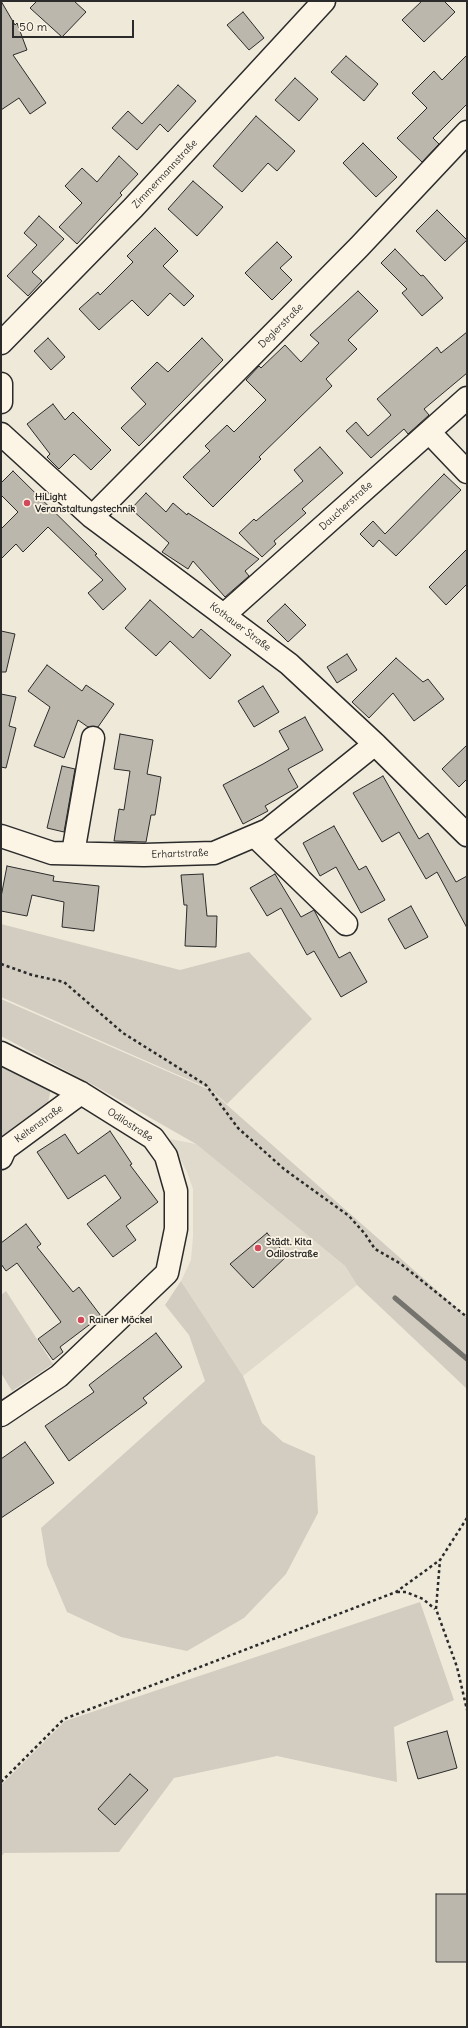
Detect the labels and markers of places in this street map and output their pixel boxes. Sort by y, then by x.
place label: HiLight Veranstaltungstechnik [35,491,135,514]
marker: HiLight Veranstaltungstechnik [22,498,32,508]
place label: Städt. Kita Odilostraße [266,1236,318,1260]
marker: Städt. Kita Odilostraße [253,1243,263,1253]
place label: Rainer Möckel [89,1314,152,1326]
marker: Rainer Möckel [76,1315,86,1325]

